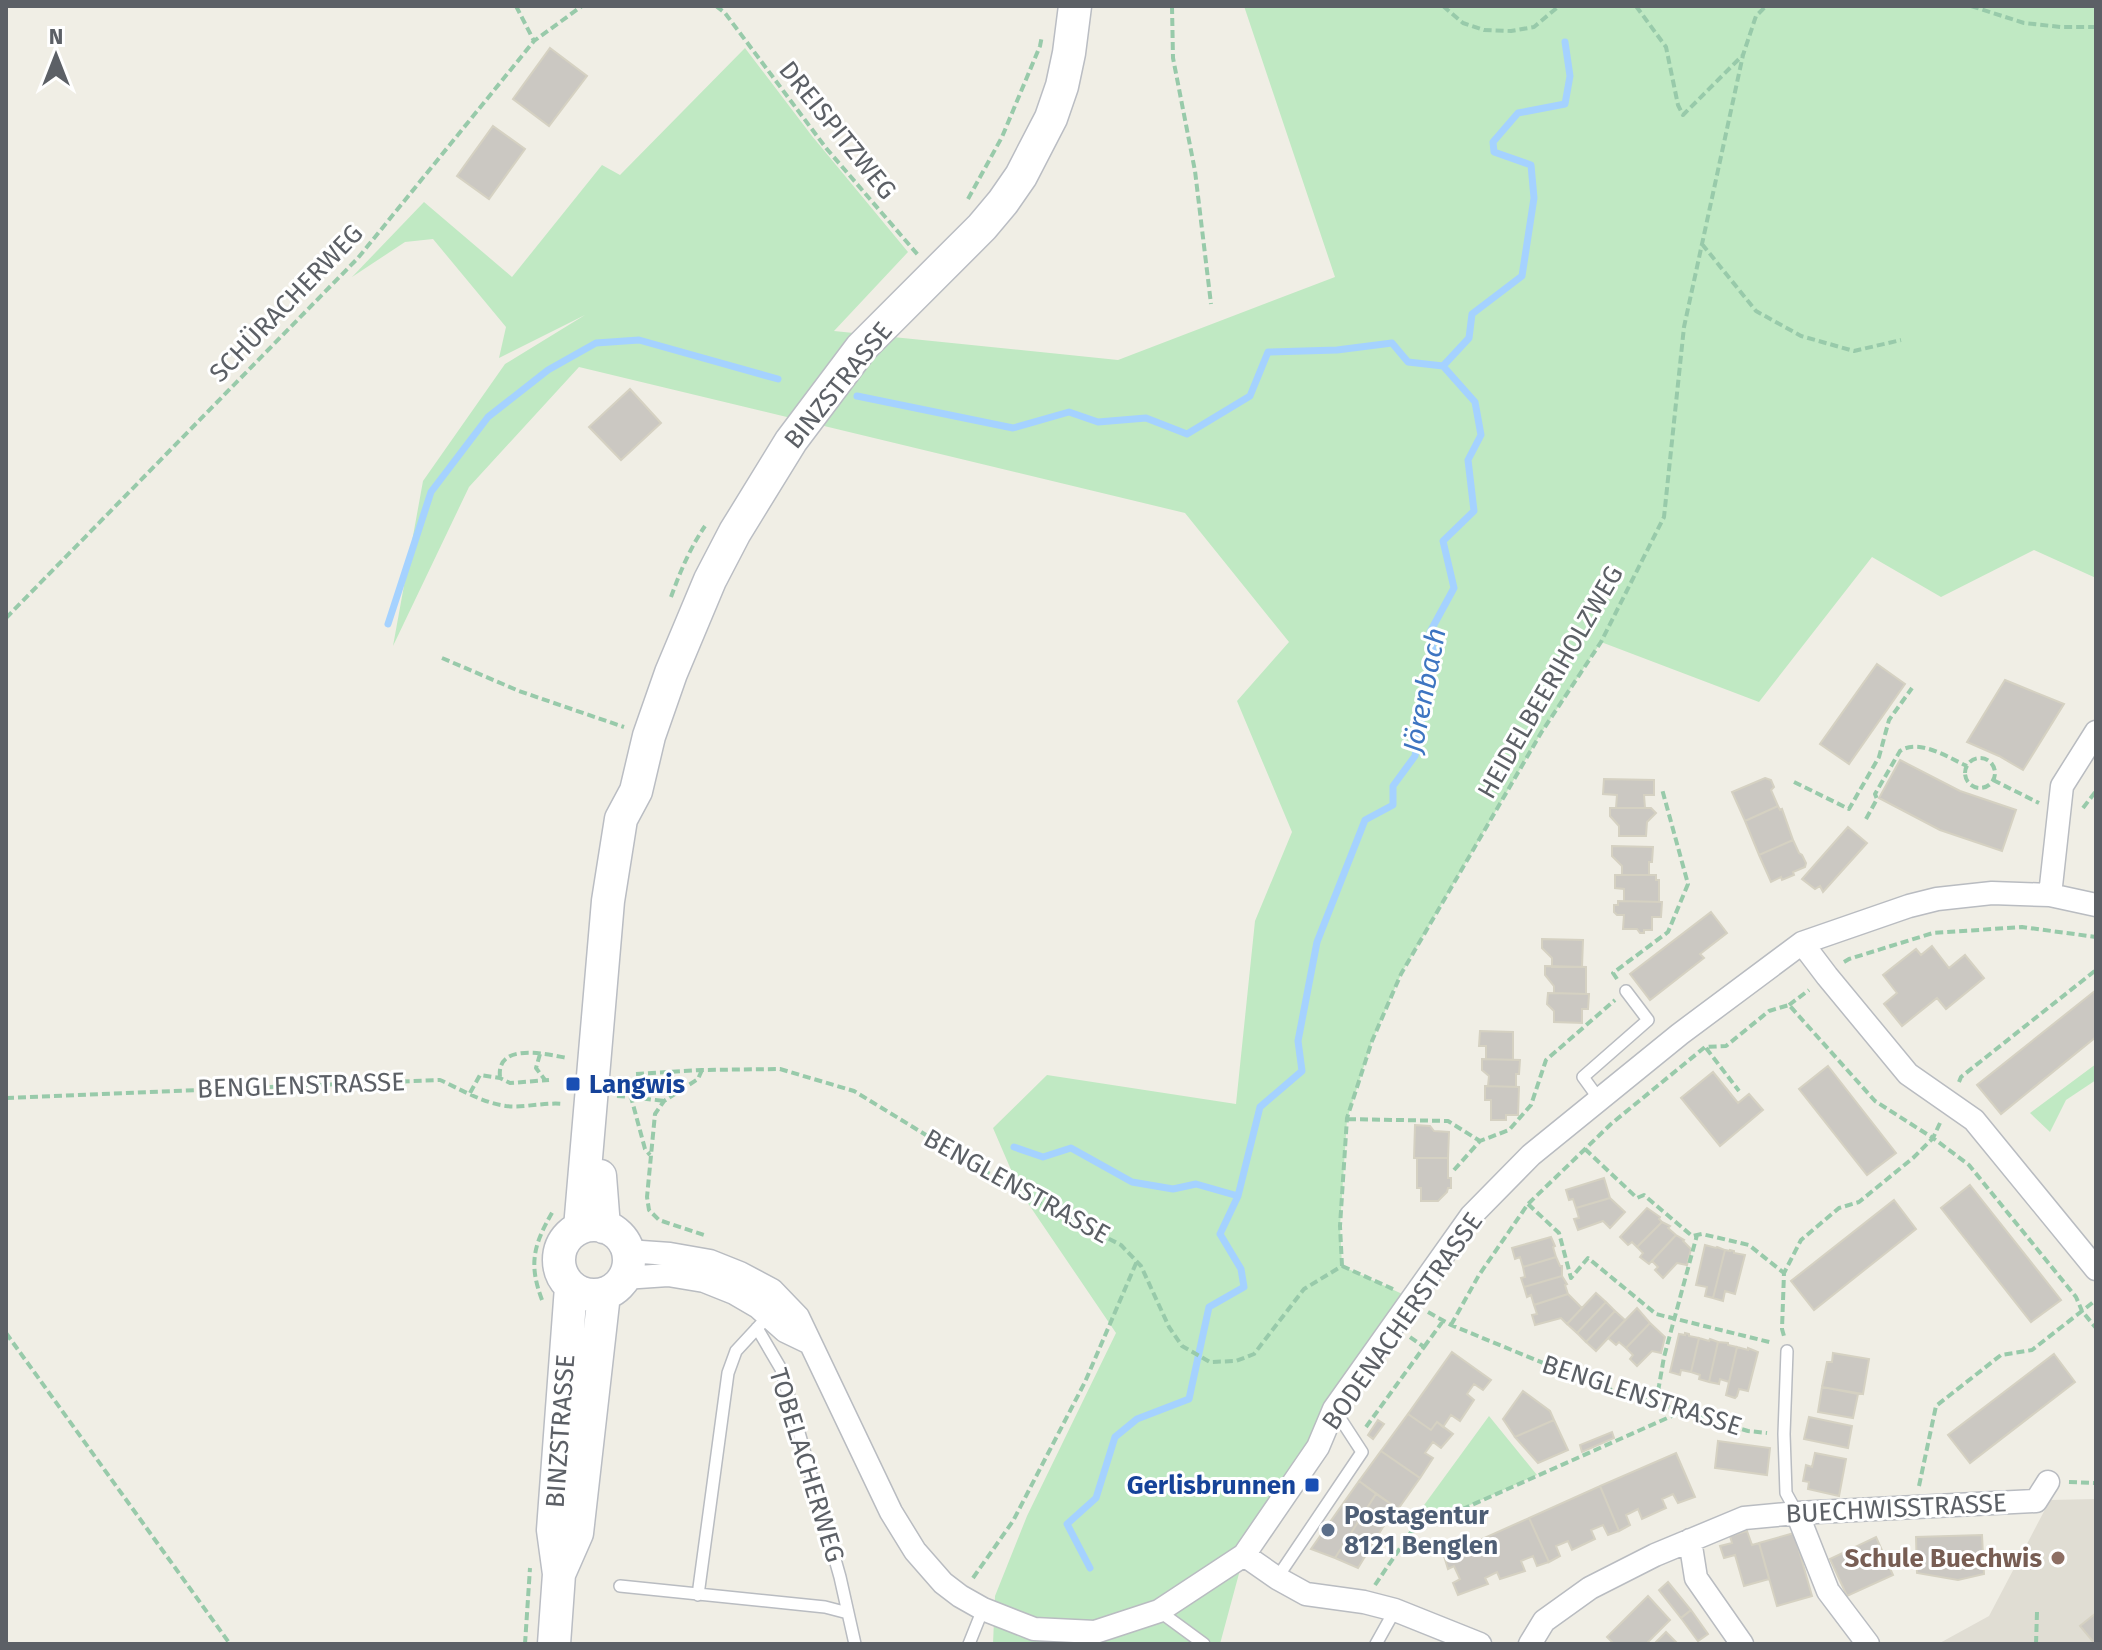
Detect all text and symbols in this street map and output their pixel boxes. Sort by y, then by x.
north arrow [16,16,96,96]
text: N [49,23,63,50]
street label: DREISPITZWEG [772,55,903,206]
street label: SCHÜRACHERWEG [203,218,370,389]
street label: BINZSTRASSE [778,316,899,455]
street label: HEIDELBEERIHOLZWEG [1471,560,1630,804]
water label: Jörenbach [1396,625,1453,757]
street label: BENGLENSTRASSE [196,1066,406,1105]
place label: Langwis [589,1069,685,1100]
marker: Langwis [564,1075,582,1093]
street label: BENGLENSTRASSE [918,1122,1115,1250]
street label: BODENACHERSTRASSE [1316,1207,1489,1436]
street label: BENGLENSTRASSE [1538,1349,1746,1442]
street label: BINZSTRASSE [540,1353,581,1509]
street label: TOBELACHERWEG [762,1364,851,1566]
place label: Gerlisbrunnen [1127,1470,1296,1501]
marker: Gerlisbrunnen [1303,1476,1321,1494]
street label: BUECHWISSTRASSE [1785,1487,2007,1530]
place label: Postagentur 8121 Benglen [1344,1500,1498,1561]
marker: Postagentur 8121 Benglen [1319,1521,1337,1539]
place label: Schule Buechwis [1845,1543,2042,1574]
marker: Schule Buechwis [2049,1549,2067,1567]

